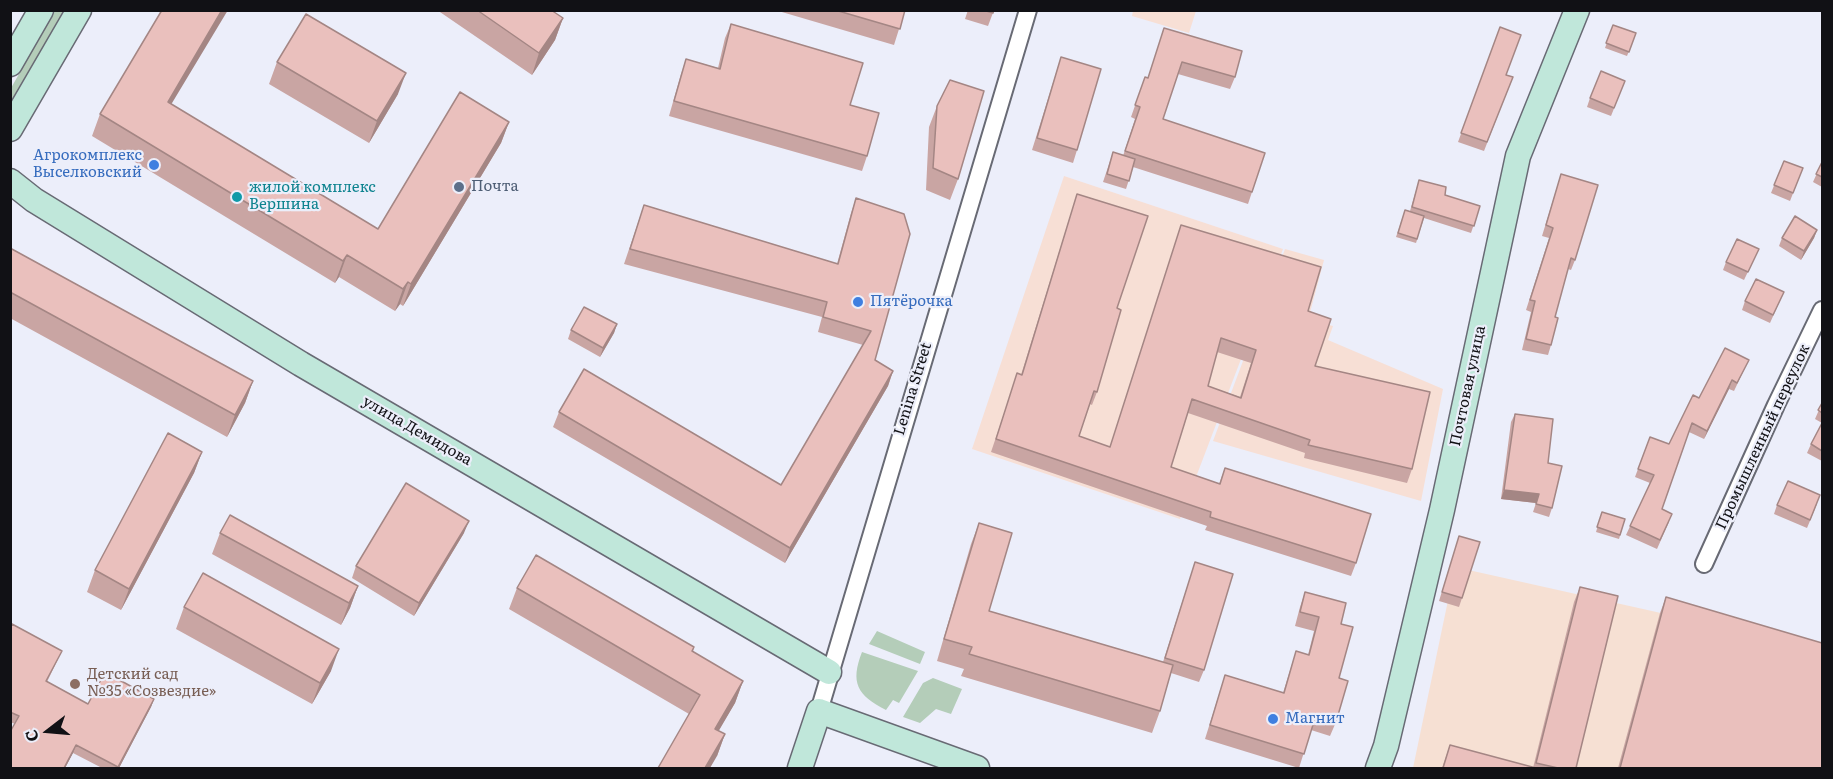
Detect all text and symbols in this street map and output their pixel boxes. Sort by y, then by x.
place label: Агрокомплекс Выселковский [33,147,142,182]
marker: Агрокомплекс Выселковский [147,158,161,172]
place label: Почта [471,178,519,196]
place label: жилой комплекс Вершина [249,179,376,214]
marker: Почта [452,180,466,194]
marker: жилой комплекс Вершина [230,190,244,204]
place label: Пятёрочка [870,293,953,311]
marker: Пятёрочка [851,295,865,309]
street label: Почтовая улица [1446,324,1490,448]
street label: Lenina Street [890,340,936,438]
street label: Промышленный переулок [1712,342,1814,532]
street label: улица Демидова [359,392,475,470]
place label: Детский сад №35 «Созвездие» [87,666,216,701]
marker: Детский сад №35 «Созвездие» [68,677,82,691]
north arrow [18,701,78,761]
place label: Магнит [1285,710,1345,728]
marker: Магнит [1266,712,1280,726]
text: С [18,727,44,745]

